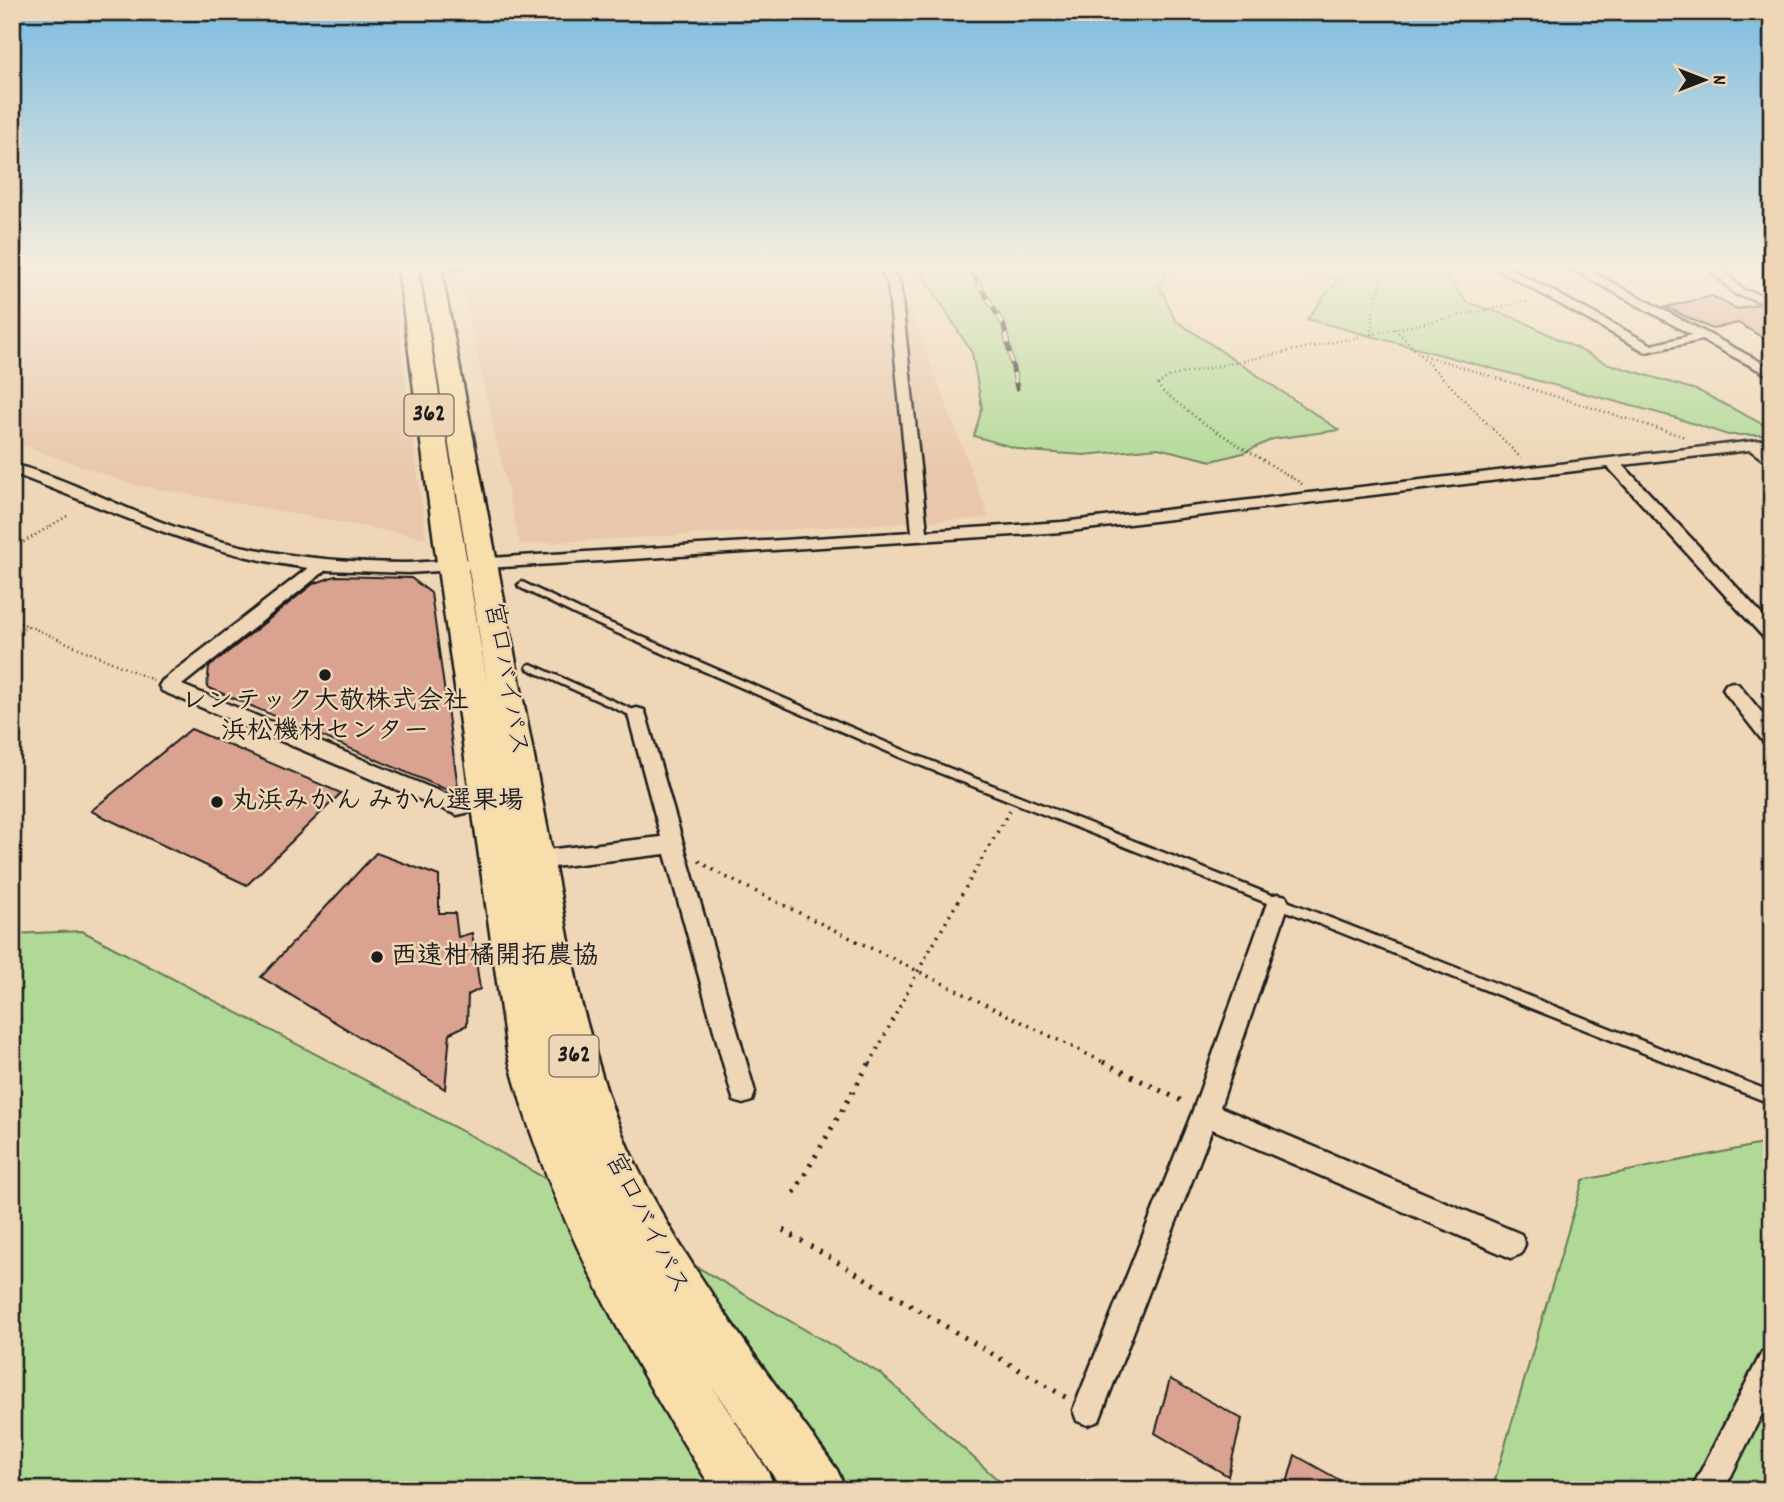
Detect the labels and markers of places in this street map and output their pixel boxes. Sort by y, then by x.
marker: レンテック大敬株式会社 浜松機材センター [317,667,333,683]
place label: レンテック大敬株式会社 浜松機材センター [181,684,469,751]
place label: 丸浜みかん みかん選果場 [231,784,524,821]
marker: 丸浜みかん みかん選果場 [209,794,225,810]
place label: 西遠柑橘開拓農協 [391,939,599,976]
marker: 西遠柑橘開拓農協 [369,949,385,965]

